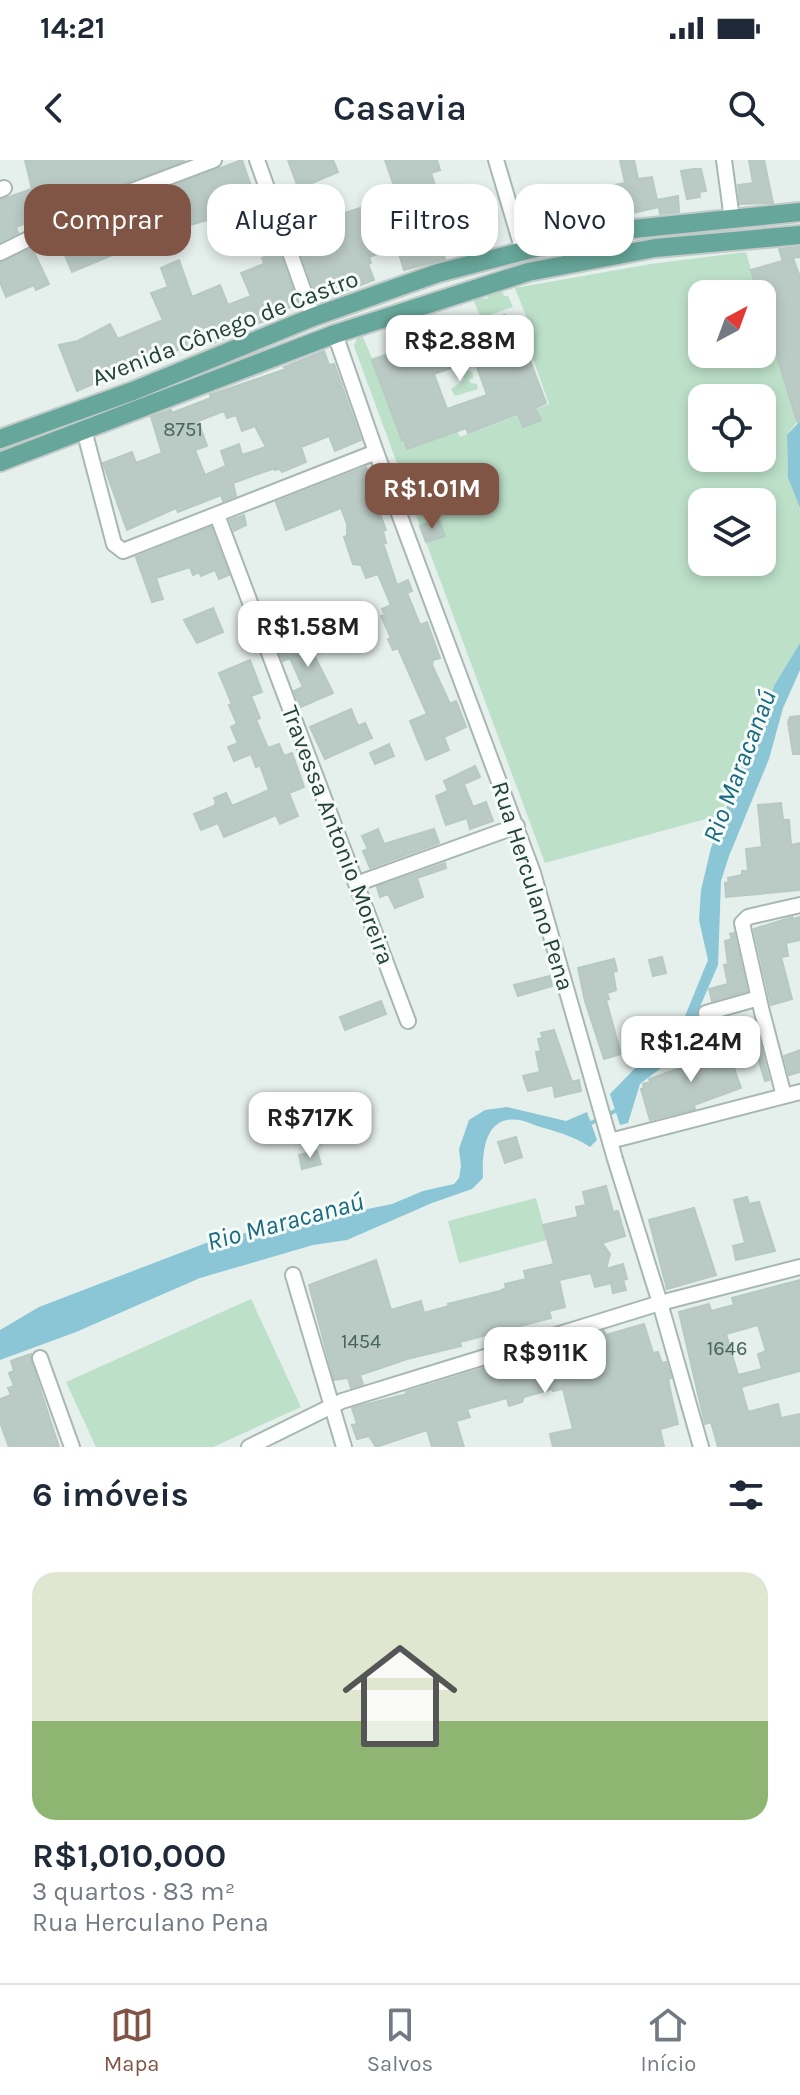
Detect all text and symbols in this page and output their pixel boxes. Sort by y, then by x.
text: 14:21 [40,10,105,46]
icon: back [32,86,76,130]
icon: search [724,86,768,130]
text: Casavia [333,87,467,129]
chip: Comprar [24,184,191,256]
chip: Alugar [207,184,345,256]
chip: Filtros [361,184,498,256]
chip: Novo [514,184,634,256]
street label: Avenida Cônego de Castro [88,264,362,392]
north arrow [688,280,776,368]
map controls [688,280,776,576]
pin: R$2.88M [386,315,534,383]
text: R$2.88M [404,325,516,356]
button: locate [688,384,776,472]
house number: 8751 [163,418,203,441]
pin: R$1.01M [358,463,506,531]
text: R$1.01M [383,473,481,504]
button: layers [688,488,776,576]
pin: R$1.58M [234,601,382,669]
text: R$1.58M [256,611,360,642]
water label: Rio Maracanaú [696,685,783,847]
street label: Travessa Antonio Moreira [276,702,400,968]
street label: Rua Herculano Pena [486,778,580,994]
pin: R$1.24M [617,1016,765,1084]
text: R$1.24M [639,1026,743,1057]
pin: R$717K [245,1092,375,1160]
text: R$717K [267,1102,353,1133]
water label: Rio Maracanaú [203,1186,367,1257]
pin: R$911K [480,1327,610,1395]
house number: 1454 [341,1330,381,1353]
text: R$911K [502,1337,588,1368]
house number: 1646 [707,1337,747,1360]
icon: filters [724,1473,768,1517]
text: 6 imóveis [32,1475,189,1515]
icon: home [328,1624,472,1768]
text: R$1,010,000 [32,1836,226,1876]
text: 3 quartos · 83 m² [32,1876,235,1907]
text: Rua Herculano Pena [32,1907,269,1938]
tab: Mapa [104,2003,159,2077]
tab: Salvos [367,2003,433,2077]
tab: Início [640,2003,696,2077]

